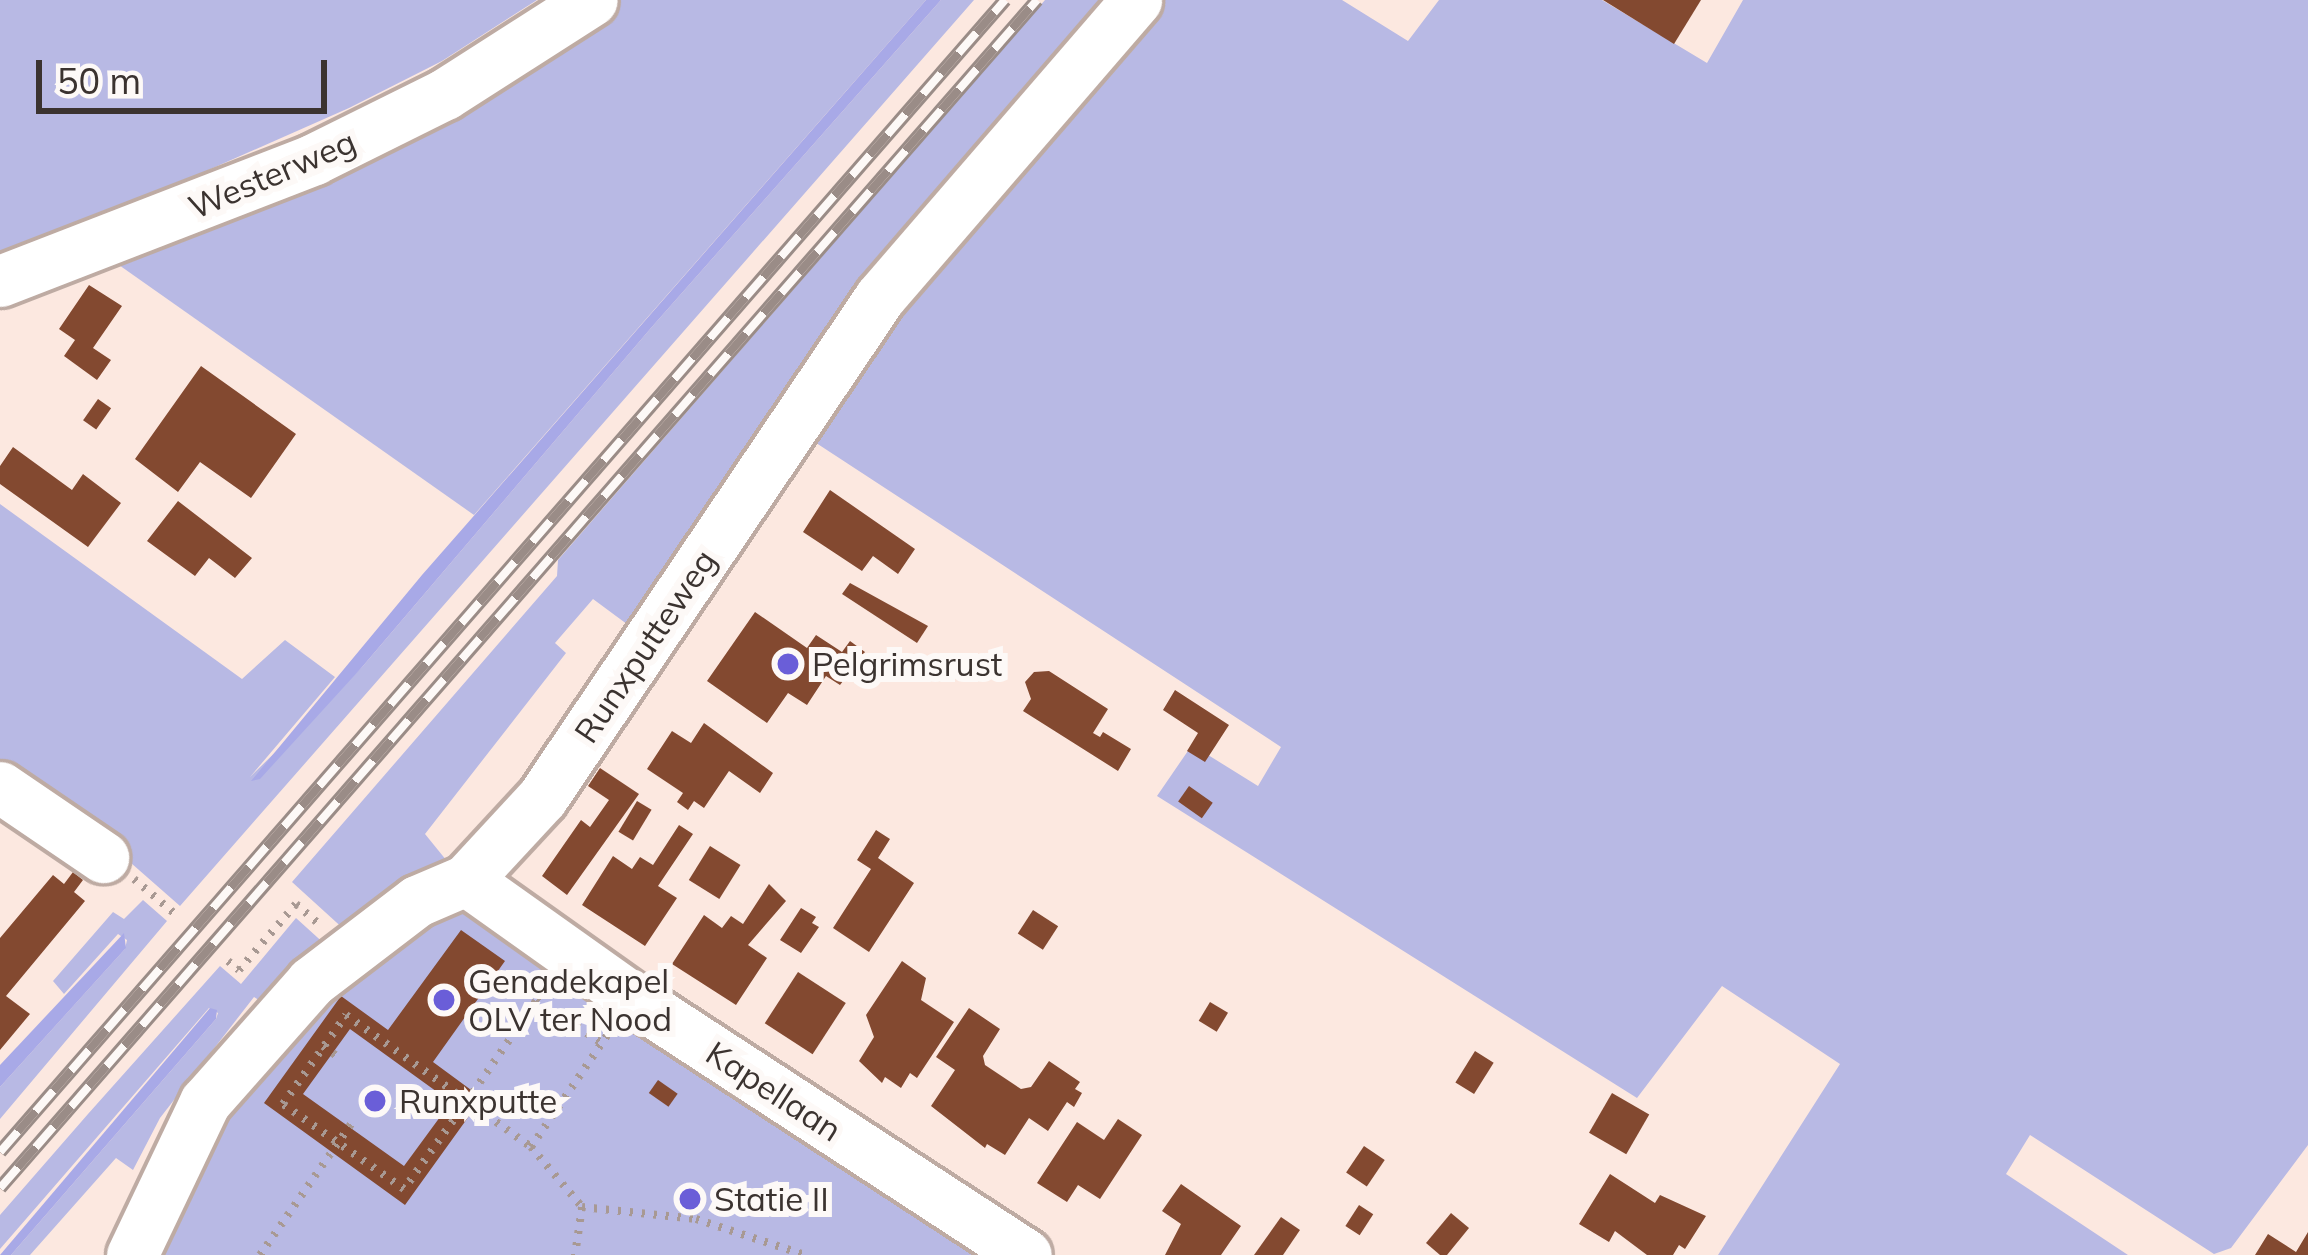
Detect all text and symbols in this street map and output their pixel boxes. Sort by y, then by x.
scale bar [42,36,333,110]
text: 50 m [57,58,141,103]
street label: Westerweg [183,121,361,227]
street label: Runxputteweg [566,542,724,750]
place label: Pelgrimsrust [812,644,1002,684]
marker: Pelgrimsrust [775,651,801,677]
place label: Genadekapel OLV ter Nood [468,961,672,1039]
marker: Genadekapel OLV ter Nood [431,987,457,1013]
street label: Kapellaan [699,1033,849,1149]
place label: Runxputte [399,1081,557,1121]
marker: Runxputte [362,1088,388,1114]
place label: Statie II [714,1179,829,1219]
marker: Statie II [677,1186,703,1212]

